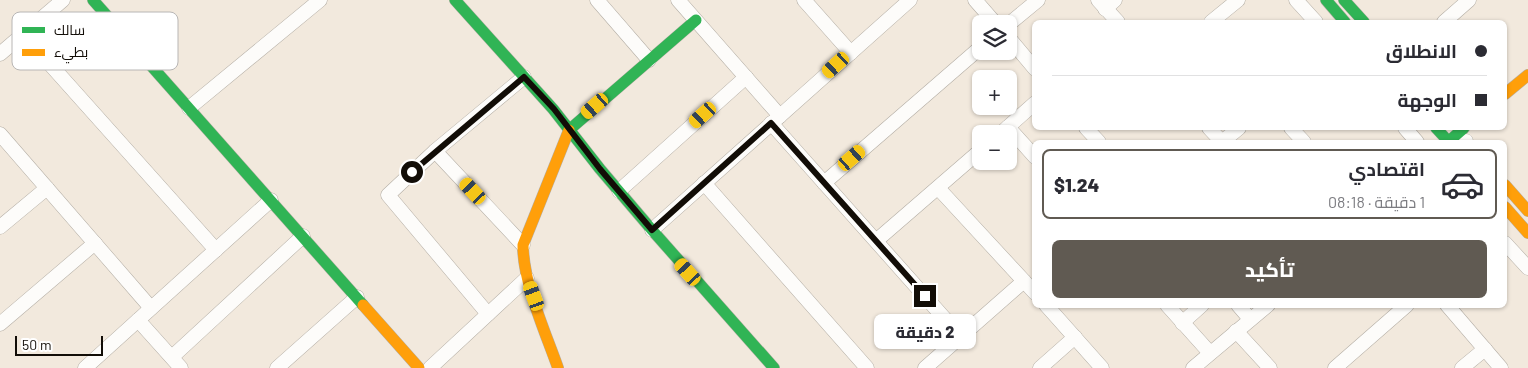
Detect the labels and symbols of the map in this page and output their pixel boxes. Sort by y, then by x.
legend [12,12,178,70]
text: سالك [54,21,85,38]
text: بطيء [54,43,88,64]
car [819,49,852,81]
car [578,90,611,122]
car [686,99,719,131]
car [835,142,868,174]
route start [401,161,423,183]
car [457,175,488,207]
car [672,256,703,288]
car [521,279,546,313]
route end [914,285,936,307]
callout: 2 دقيقة [874,314,976,348]
scale bar [15,333,102,356]

